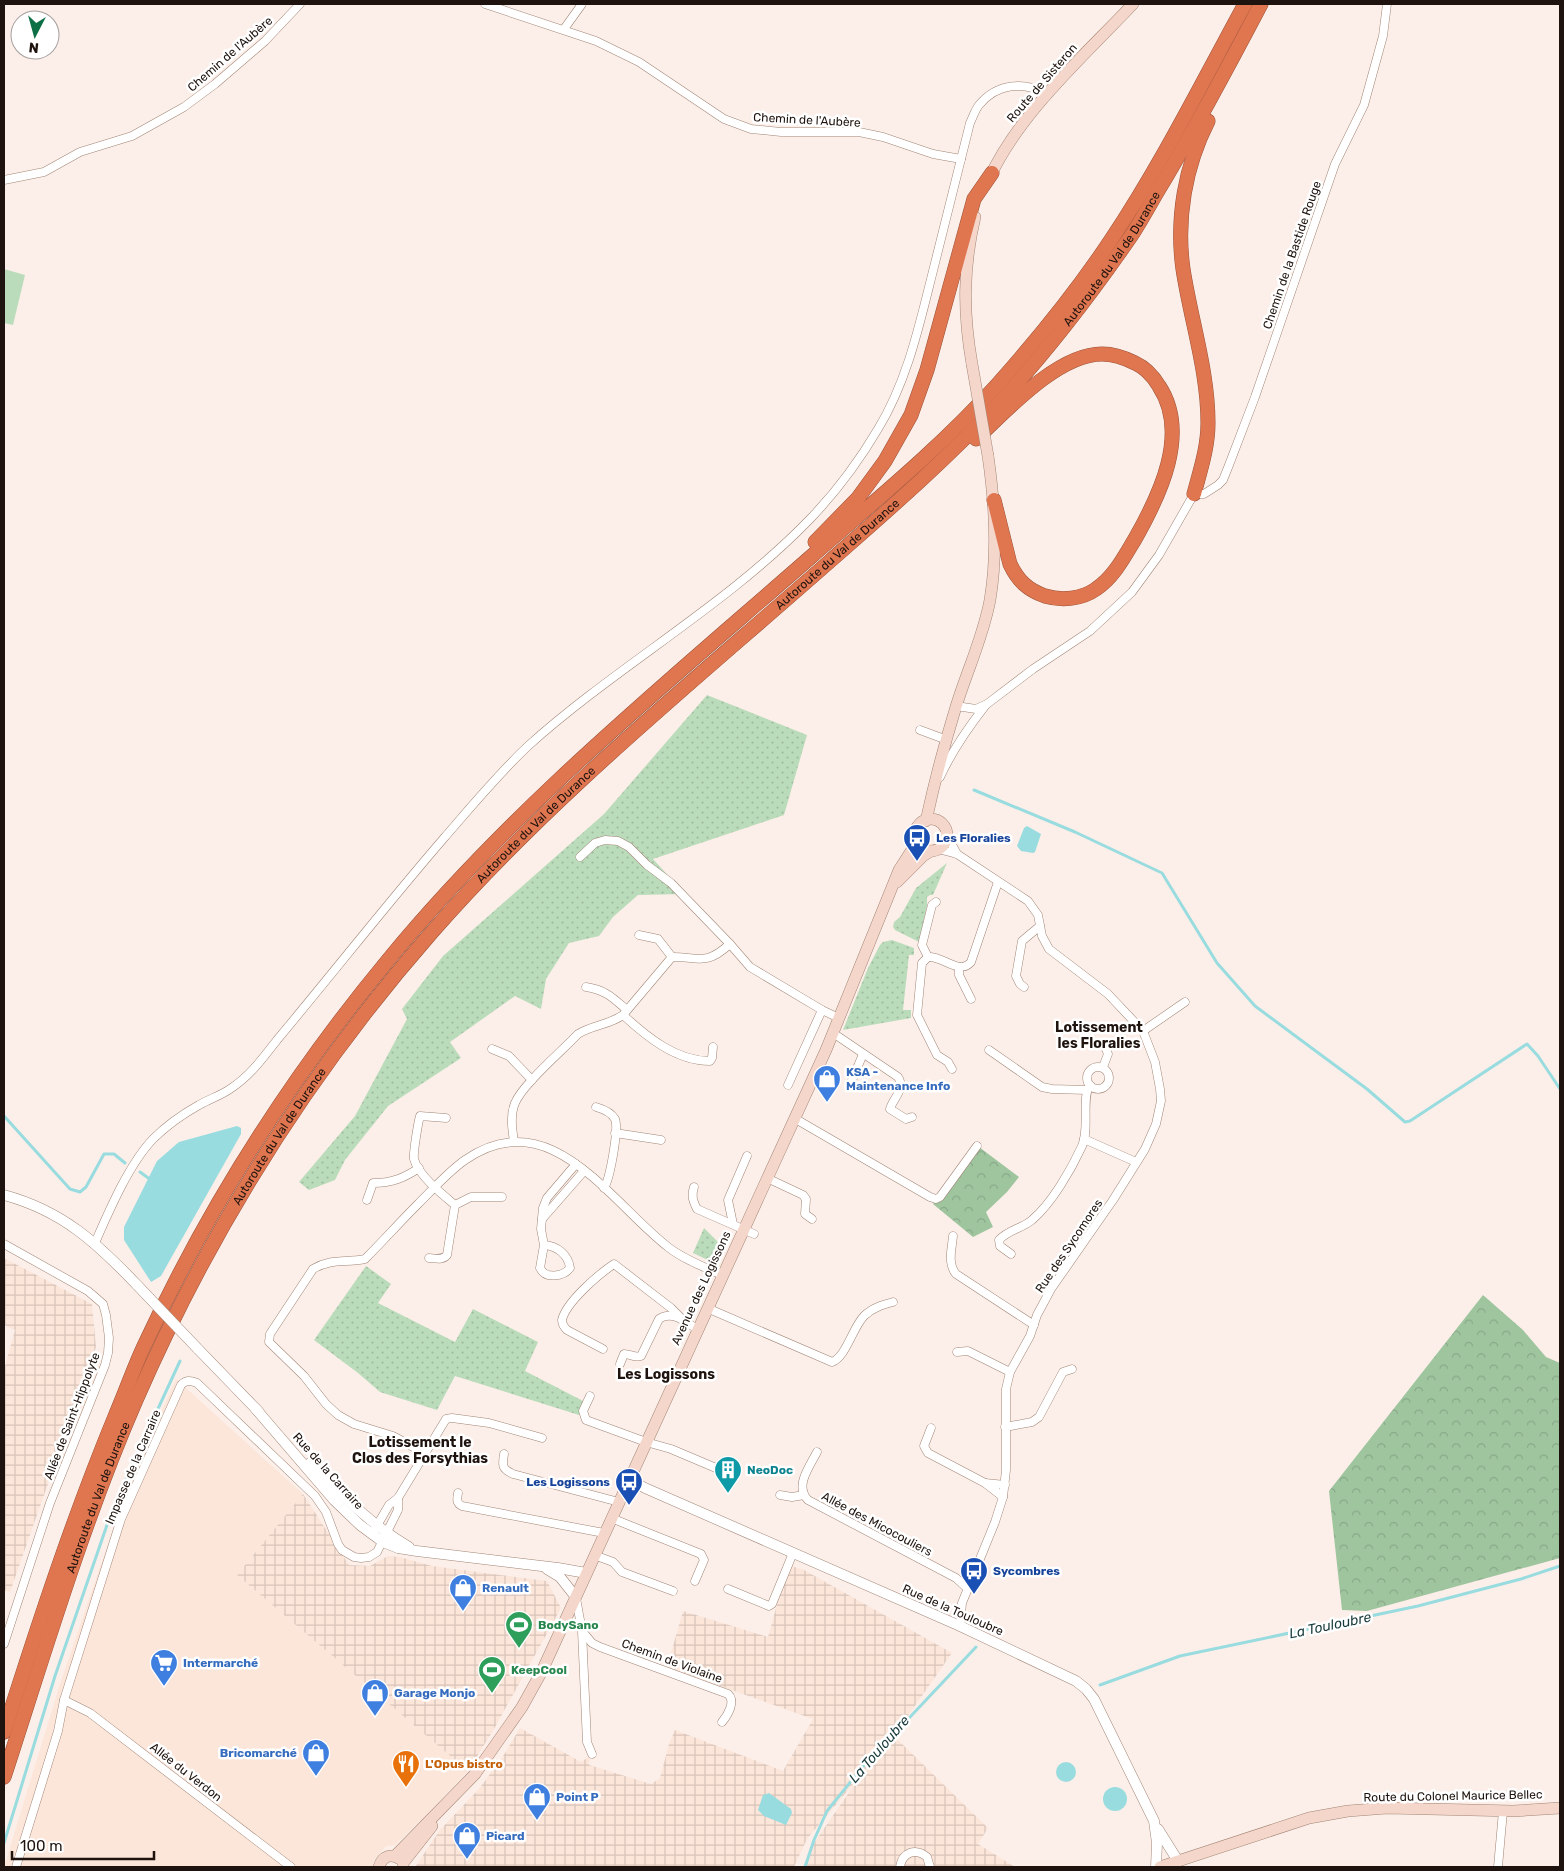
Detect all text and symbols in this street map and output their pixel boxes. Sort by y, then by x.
north arrow [10,10,60,60]
street label: Chemin de l'Aubère [185,13,275,95]
text: N [28,38,40,56]
street label: Route de Sisteron [1004,41,1080,125]
street label: Chemin de l'Aubère [753,110,861,130]
street label: Chemin de la Bastide Rouge [1260,179,1324,331]
street label: Autoroute du Val de Durance [1060,189,1163,329]
street label: Autoroute du Val de Durance [772,496,902,613]
street label: Autoroute du Val de Durance [474,763,598,886]
bus stop icon: Les Floralies [902,823,932,862]
place label: Les Floralies [936,831,1011,845]
district label: Lotissement les Floralies [1055,1019,1143,1052]
shop icon: KSA - Maintenance Info [812,1064,842,1103]
street label: Autoroute du Val de Durance [230,1065,329,1207]
place label: KSA - Maintenance Info [846,1065,950,1093]
street label: Rue des Sycomores [1032,1197,1106,1295]
street label: Avenue des Logissons [668,1229,734,1347]
street label: Allée de Saint-Hippolyte [41,1350,103,1482]
district label: Les Logissons [617,1366,715,1383]
street label: Impasse de la Carraire [102,1407,164,1526]
street label: Autoroute du Val de Durance [64,1419,133,1575]
street label: Rue de la Carraire [290,1430,366,1512]
district label: Lotissement le Clos des Forsythias [352,1434,488,1467]
building icon: NeoDoc [713,1455,743,1494]
place label: NeoDoc [747,1463,793,1477]
bus stop icon: Les Logissons [614,1467,644,1506]
place label: Les Logissons [526,1475,610,1489]
street label: Allée des Micocouliers [819,1489,935,1559]
bus stop icon: Sycombres [959,1556,989,1595]
place label: Sycombres [993,1564,1060,1578]
shop icon: Renault [448,1573,478,1612]
place label: Renault [482,1581,529,1595]
street label: Rue de la Touloubre [900,1581,1006,1639]
water label: La Touloubre [1287,1608,1373,1642]
sports icon: BodySano [504,1610,534,1649]
place label: BodySano [538,1618,599,1632]
street label: Chemin de Violaine [620,1636,725,1686]
supermarket icon: Intermarché [149,1648,179,1687]
sports icon: KeepCool [477,1655,507,1694]
place label: Intermarché [183,1656,258,1670]
place label: KeepCool [511,1663,567,1677]
shop icon: Garage Monjo [360,1678,390,1717]
place label: Garage Monjo [394,1686,475,1700]
water label: La Touloubre [846,1712,913,1786]
shop icon: Bricomarché [301,1738,331,1777]
street label: Allée du Verdon [147,1740,225,1804]
place label: Bricomarché [220,1746,297,1760]
restaurant icon: L'Opus bistro [391,1749,421,1788]
place label: L'Opus bistro [425,1757,503,1771]
shop icon: Point P [522,1782,552,1821]
street label: Route du Colonel Maurice Bellec [1363,1787,1543,1805]
place label: Point P [556,1790,599,1804]
shop icon: Picard [452,1821,482,1860]
scale bar [12,1828,155,1860]
place label: Picard [486,1829,525,1843]
text: 100 m [20,1837,62,1855]

